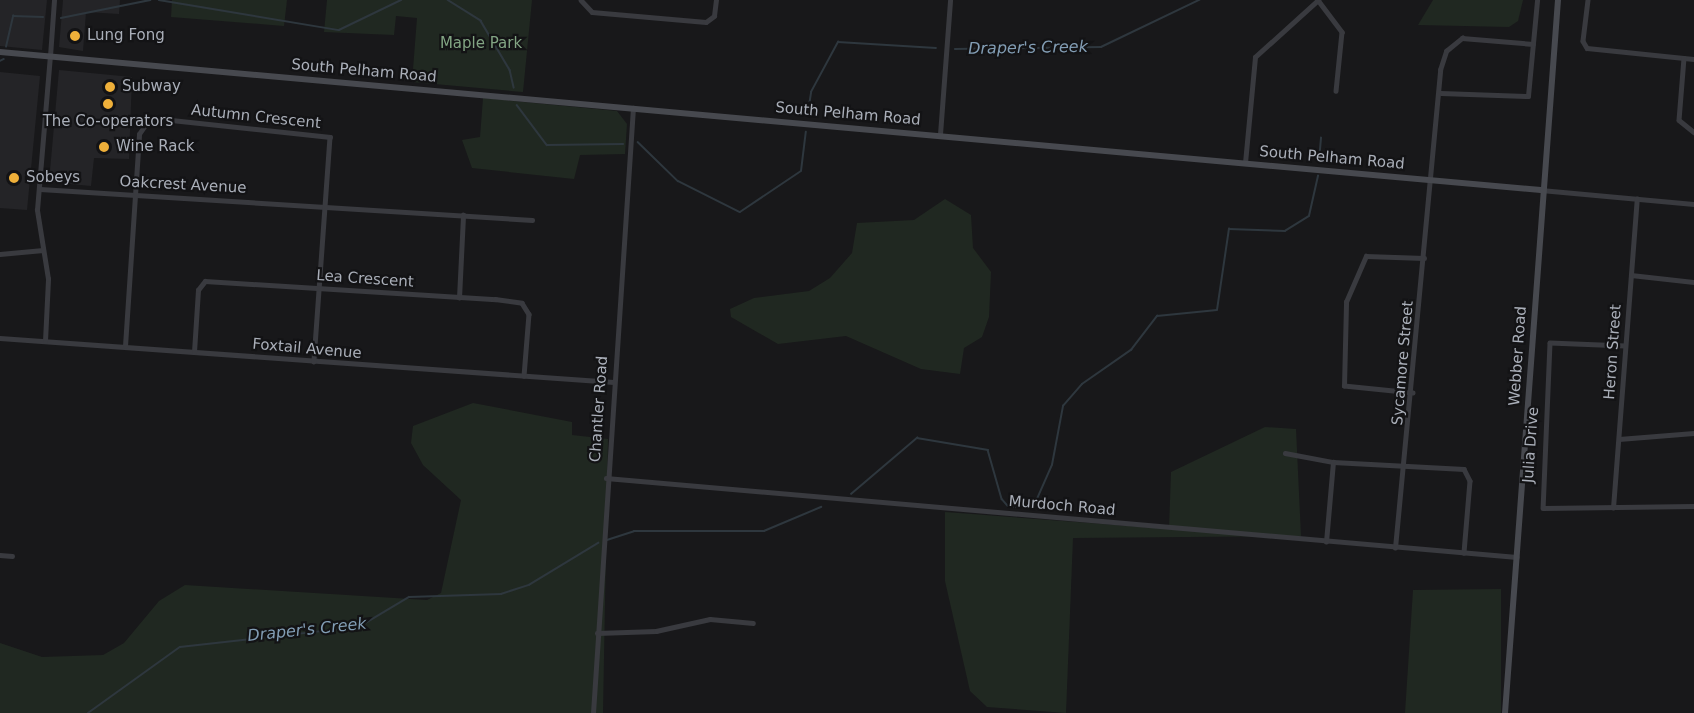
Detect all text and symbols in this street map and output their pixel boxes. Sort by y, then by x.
place label: Lung Fong [87,27,165,45]
marker: Lung Fong [68,29,82,43]
park label: Maple Park [440,35,522,53]
water label: Draper's Creek [968,37,1088,59]
street label: South Pelham Road [291,56,437,86]
place label: Subway [122,78,181,96]
marker: Subway [103,80,117,94]
marker: The Co-operators [101,97,115,111]
street label: South Pelham Road [775,99,921,129]
street label: Autumn Crescent [190,101,322,133]
place label: The Co-operators [43,113,173,131]
place label: Wine Rack [116,138,194,156]
marker: Wine Rack [97,140,111,154]
street label: South Pelham Road [1259,143,1405,173]
place label: Sobeys [26,169,80,187]
marker: Sobeys [7,171,21,185]
street label: Oakcrest Avenue [119,173,247,197]
street label: Lea Crescent [316,267,414,291]
street label: Sycamore Street [1389,300,1417,426]
street label: Heron Street [1601,304,1625,400]
street label: Webber Road [1506,305,1530,407]
street label: Foxtail Avenue [252,335,362,363]
street label: Chantler Road [586,355,612,463]
street label: Julia Drive [1519,406,1543,484]
street label: Murdoch Road [1008,492,1116,520]
water label: Draper's Creek [246,614,368,646]

